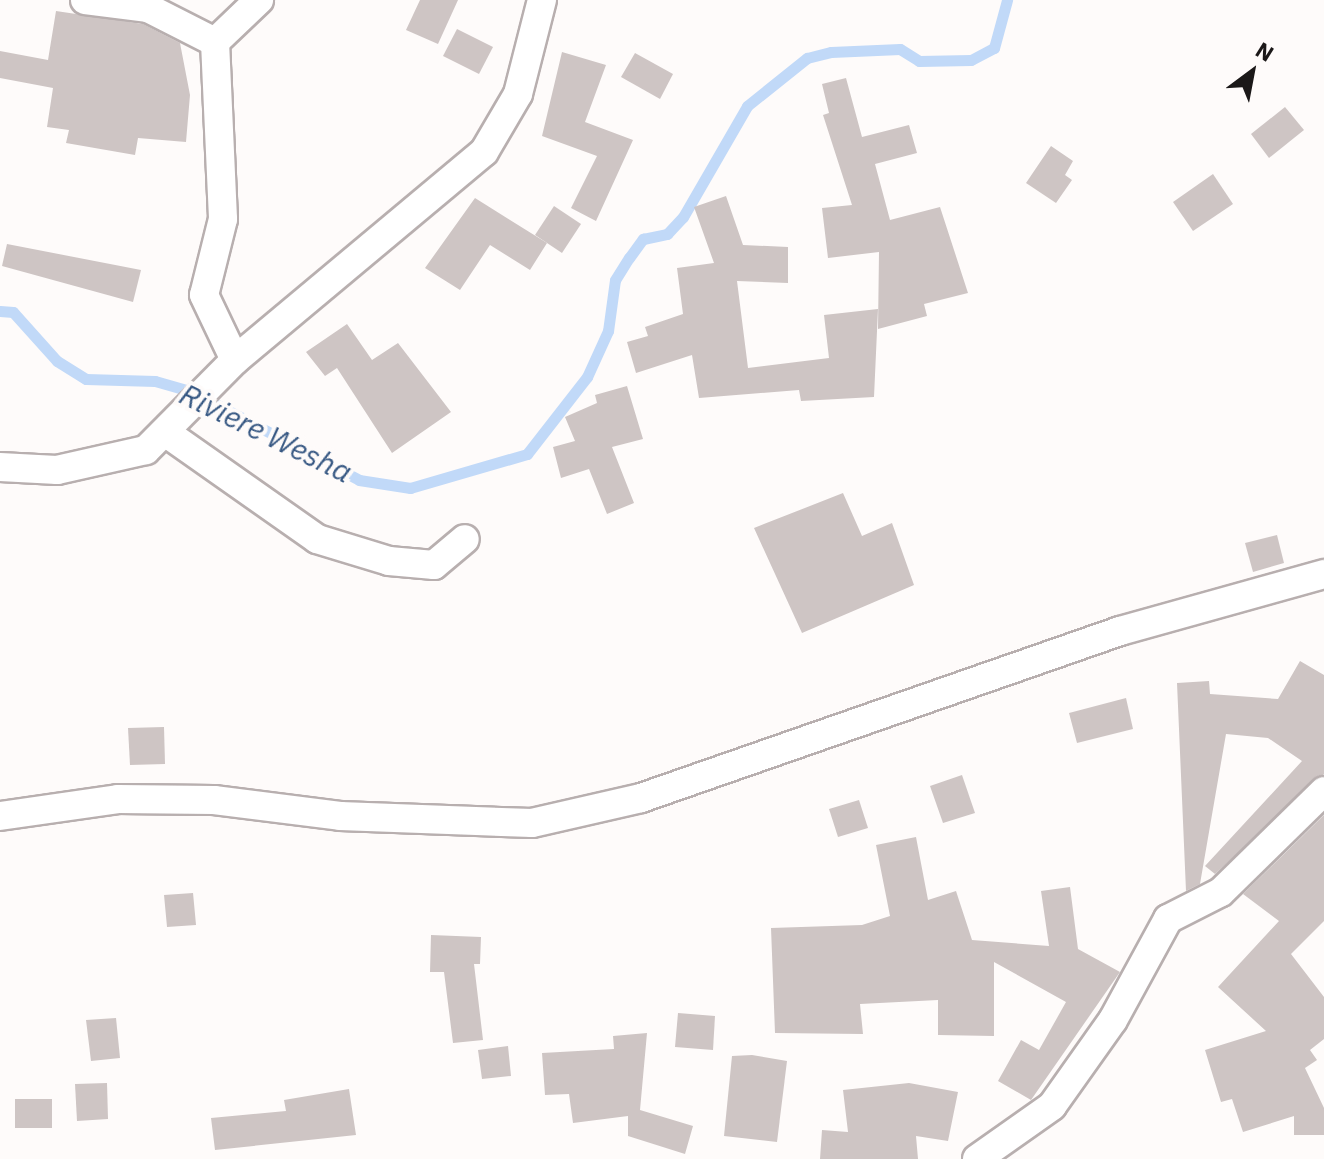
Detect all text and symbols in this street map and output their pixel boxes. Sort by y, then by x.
north arrow [1212,32,1292,112]
text: N [1251,35,1279,68]
water label: Riviere Wesha [174,376,358,490]

